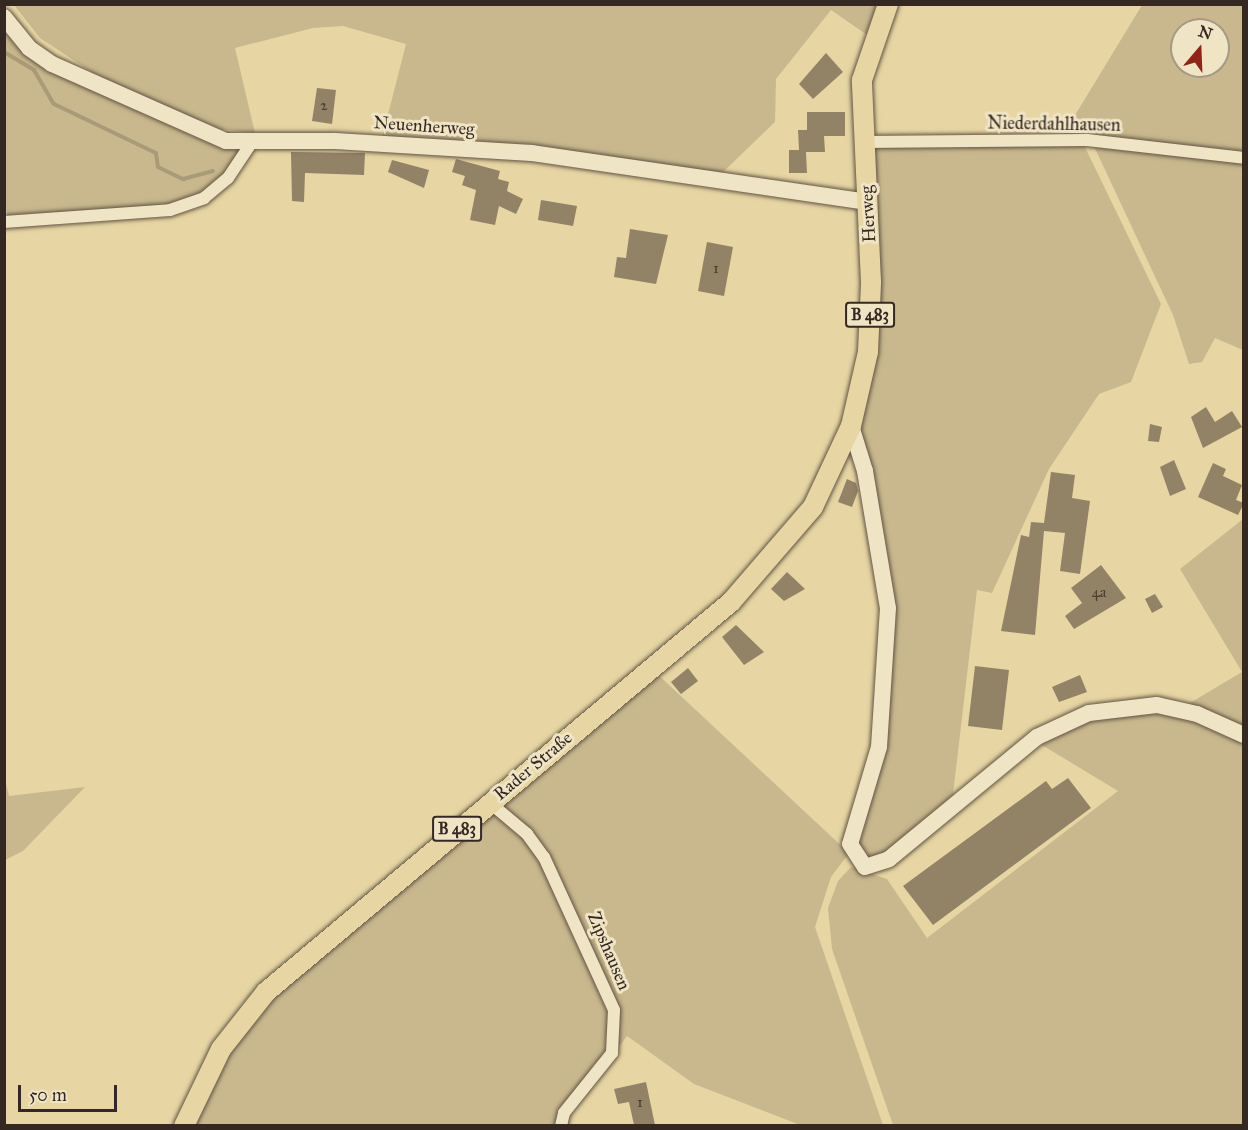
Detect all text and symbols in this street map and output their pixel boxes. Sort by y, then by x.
north arrow [1170,18,1230,78]
text: N [1196,21,1215,44]
house number: 2 [320,97,328,115]
street label: Neuenherweg [373,112,475,140]
street label: Niederdahlhausen [987,112,1121,136]
street label: Herweg [856,185,880,243]
house number: 1 [713,260,719,278]
road number: B 483 [844,302,896,328]
house number: 4a [1092,584,1106,602]
street label: Rader Straße [490,727,576,805]
road number: B 483 [432,816,482,842]
street label: Zipshausen [583,909,635,993]
scale bar [21,1073,120,1111]
text: 50 m [29,1084,67,1106]
house number: 1 [637,1094,643,1112]

